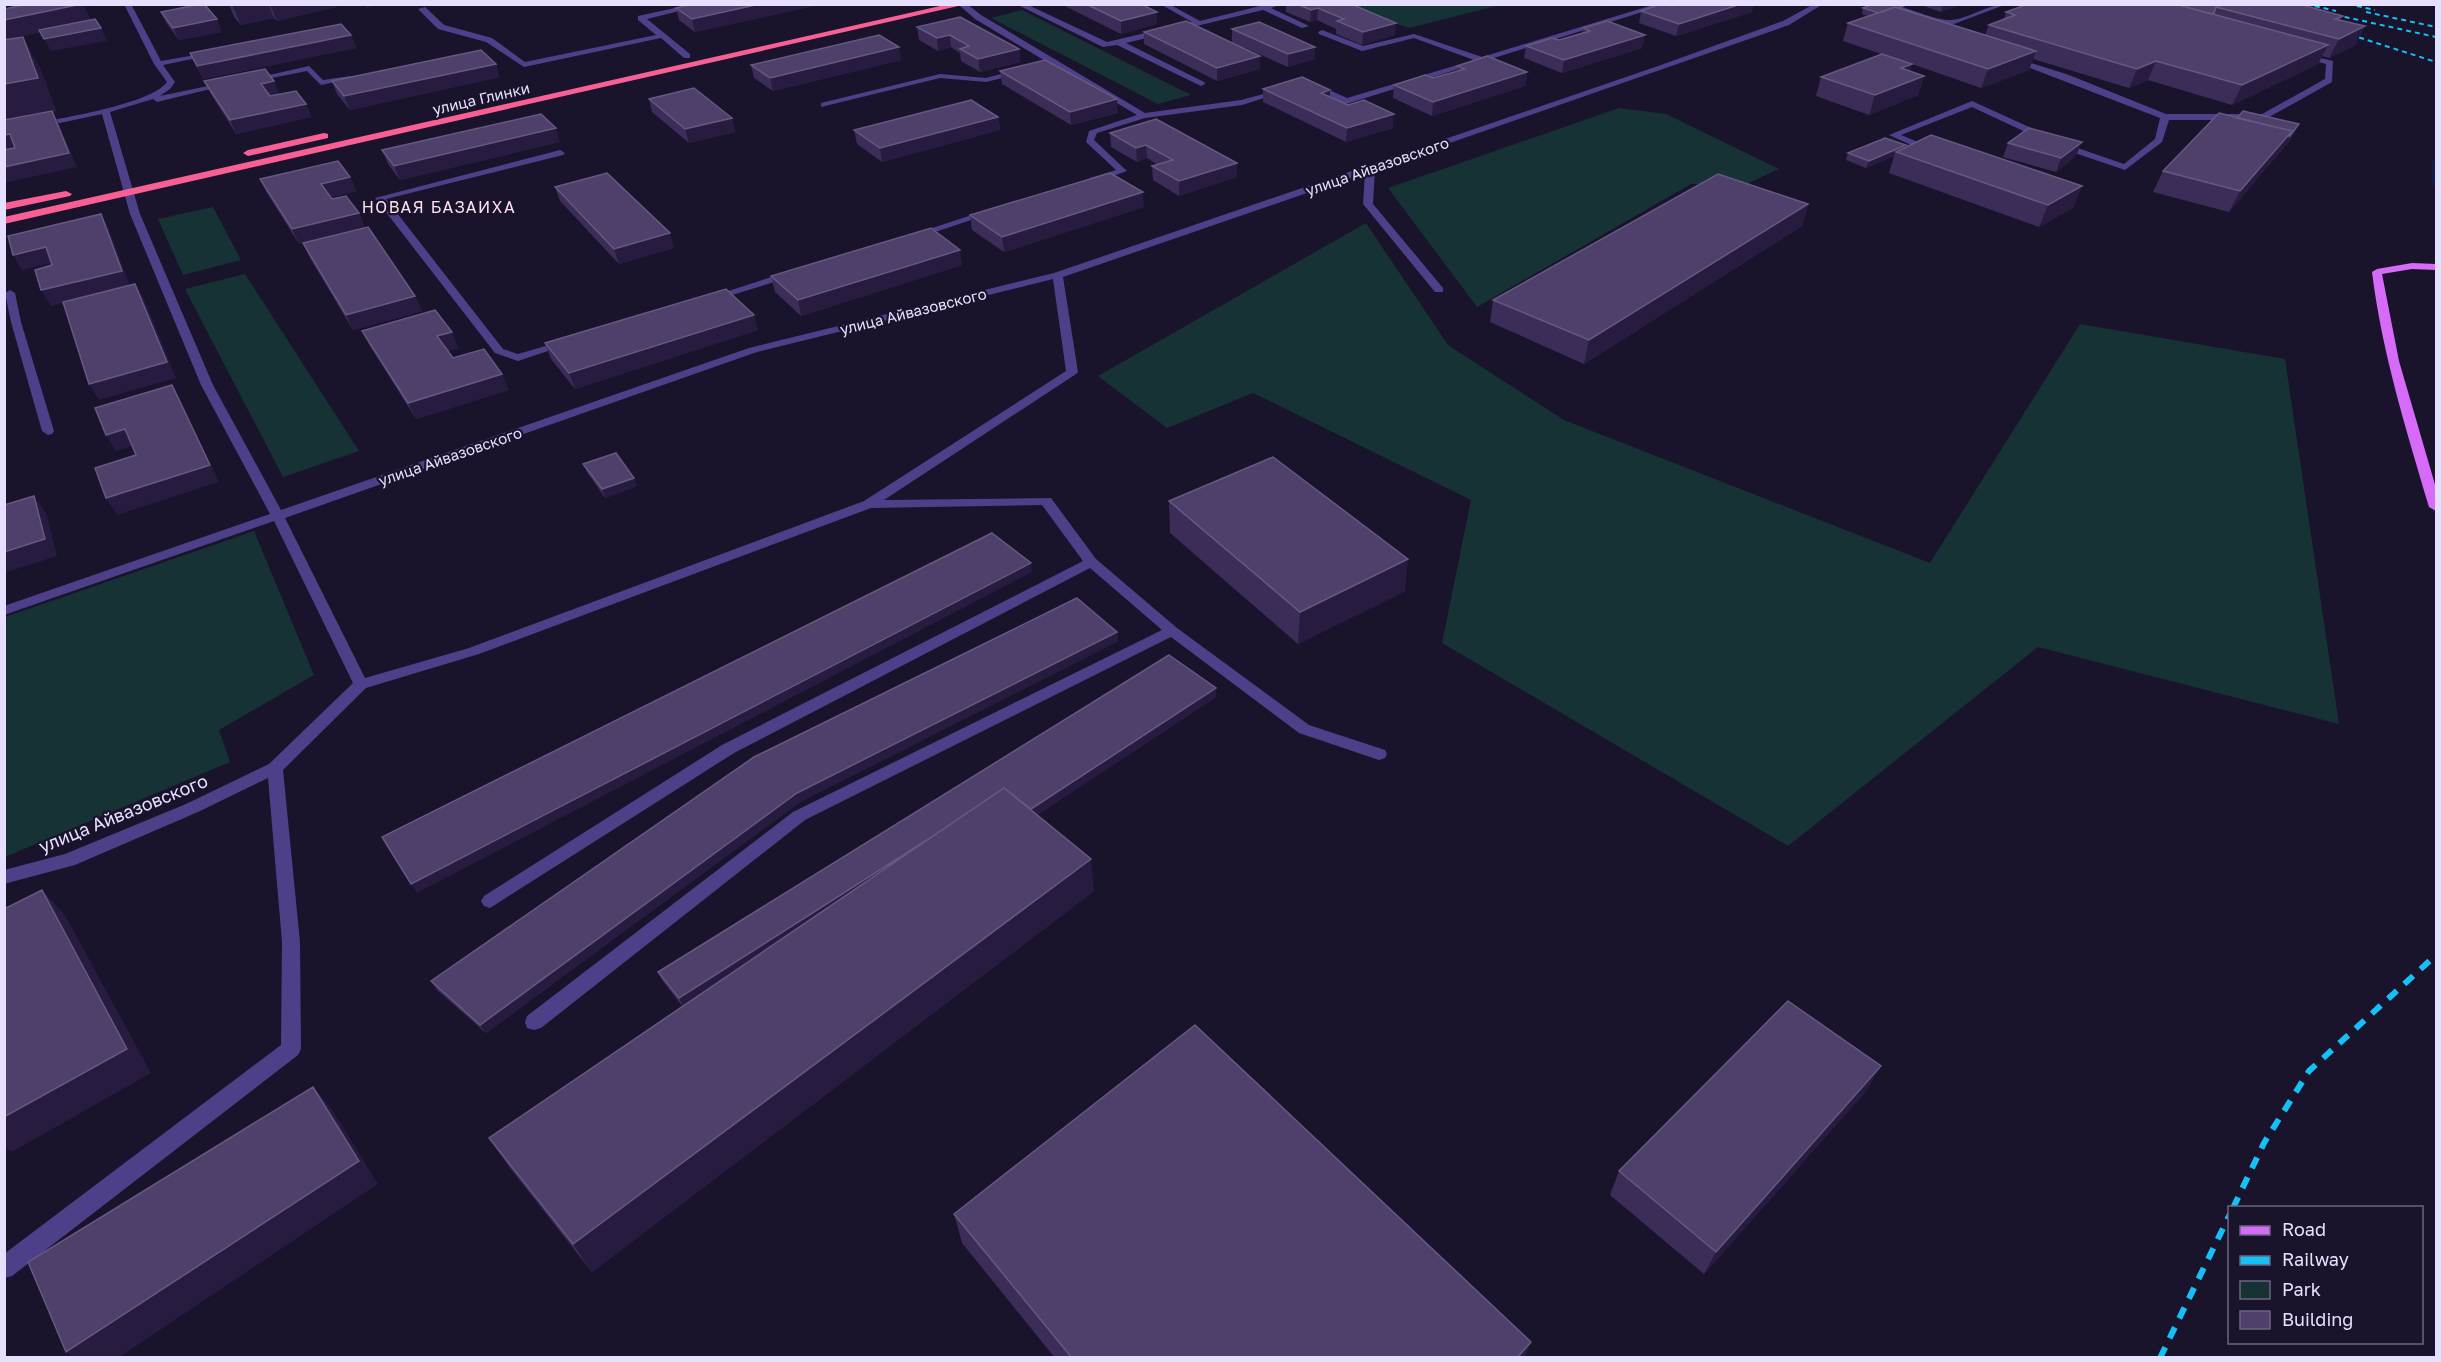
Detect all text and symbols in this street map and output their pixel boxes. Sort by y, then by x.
street label: улица Глинки [431,78,531,118]
street label: улица Айвазовского [1303,133,1451,199]
district label: НОВАЯ БАЗАИХА [362,197,516,217]
street label: улица Айвазовского [838,284,988,338]
street label: улица Айвазовского [376,423,524,489]
street label: улица Айвазовского [35,769,211,857]
legend [2228,1206,2423,1344]
text: Road [2282,1218,2326,1240]
text: Railway [2282,1248,2349,1270]
text: Park [2282,1278,2321,1300]
text: Building [2282,1308,2353,1330]

